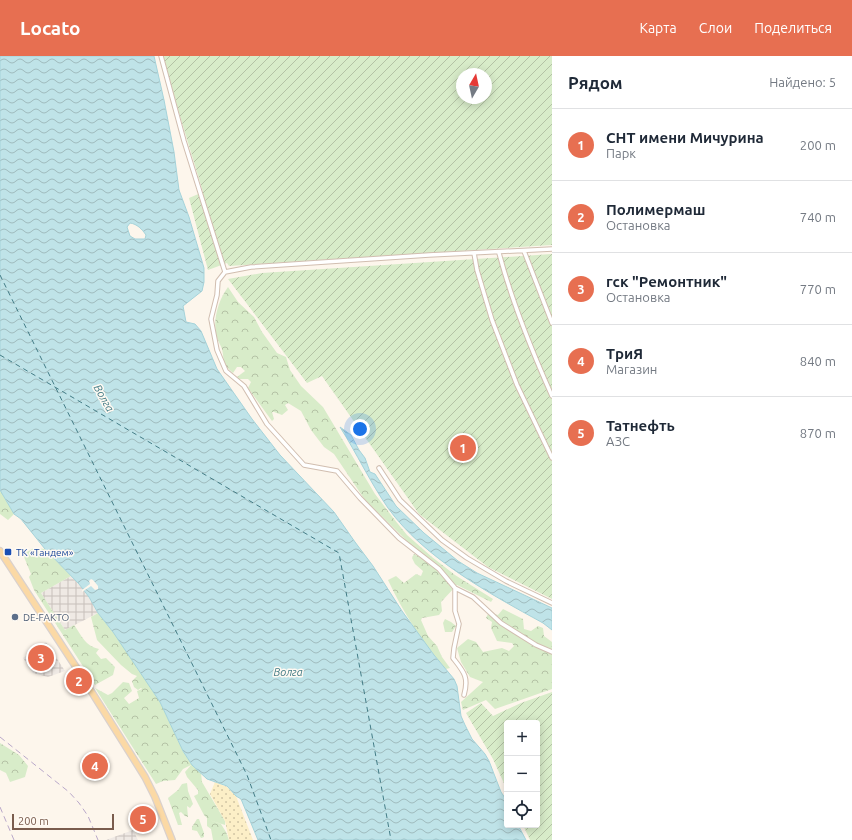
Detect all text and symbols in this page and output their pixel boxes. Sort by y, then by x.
text: Locato [20,17,81,39]
text: Карта [639,20,677,36]
text: Слои [699,20,732,36]
text: Поделиться [754,20,832,36]
north arrow [456,68,492,104]
text: Рядом [568,73,623,92]
text: Найдено: 5 [769,75,836,89]
text: СНТ имени Мичурина [606,129,764,146]
text: 1 [577,138,585,152]
text: 200 m [800,138,836,152]
text: Парк [606,146,636,160]
text: Полимермаш [606,201,705,218]
text: 2 [577,210,585,224]
text: 740 m [800,210,836,224]
text: Остановка [606,218,671,232]
text: гск "Ремонтник" [606,273,727,290]
text: 3 [577,282,585,296]
text: 770 m [800,282,836,296]
text: Остановка [606,290,671,304]
text: ТриЯ [606,345,643,362]
text: 4 [577,354,585,368]
text: 840 m [800,354,836,368]
text: Магазин [606,362,657,376]
water label: Волга [92,382,117,414]
text: Татнефть [606,417,675,434]
your location [350,419,370,439]
text: 5 [577,426,585,440]
text: 870 m [800,426,836,440]
pin: 1 [450,433,476,463]
text: АЗС [606,434,630,448]
marker: ТК «Тандем» [3,547,13,557]
place label: ТК «Тандем» [16,547,74,558]
marker: DE-FAKTO [10,612,20,622]
place label: DE-FAKTO [23,612,70,623]
pin: 3 [28,643,54,673]
pin: 2 [66,666,92,696]
water label: Волга [273,666,303,678]
map controls [504,720,540,828]
button: + [504,720,540,756]
pin: 4 [82,751,108,781]
button: − [504,756,540,792]
button: locate [504,792,540,828]
pin: 5 [130,804,156,834]
scale bar [12,812,114,831]
text: 200 m [18,815,49,827]

